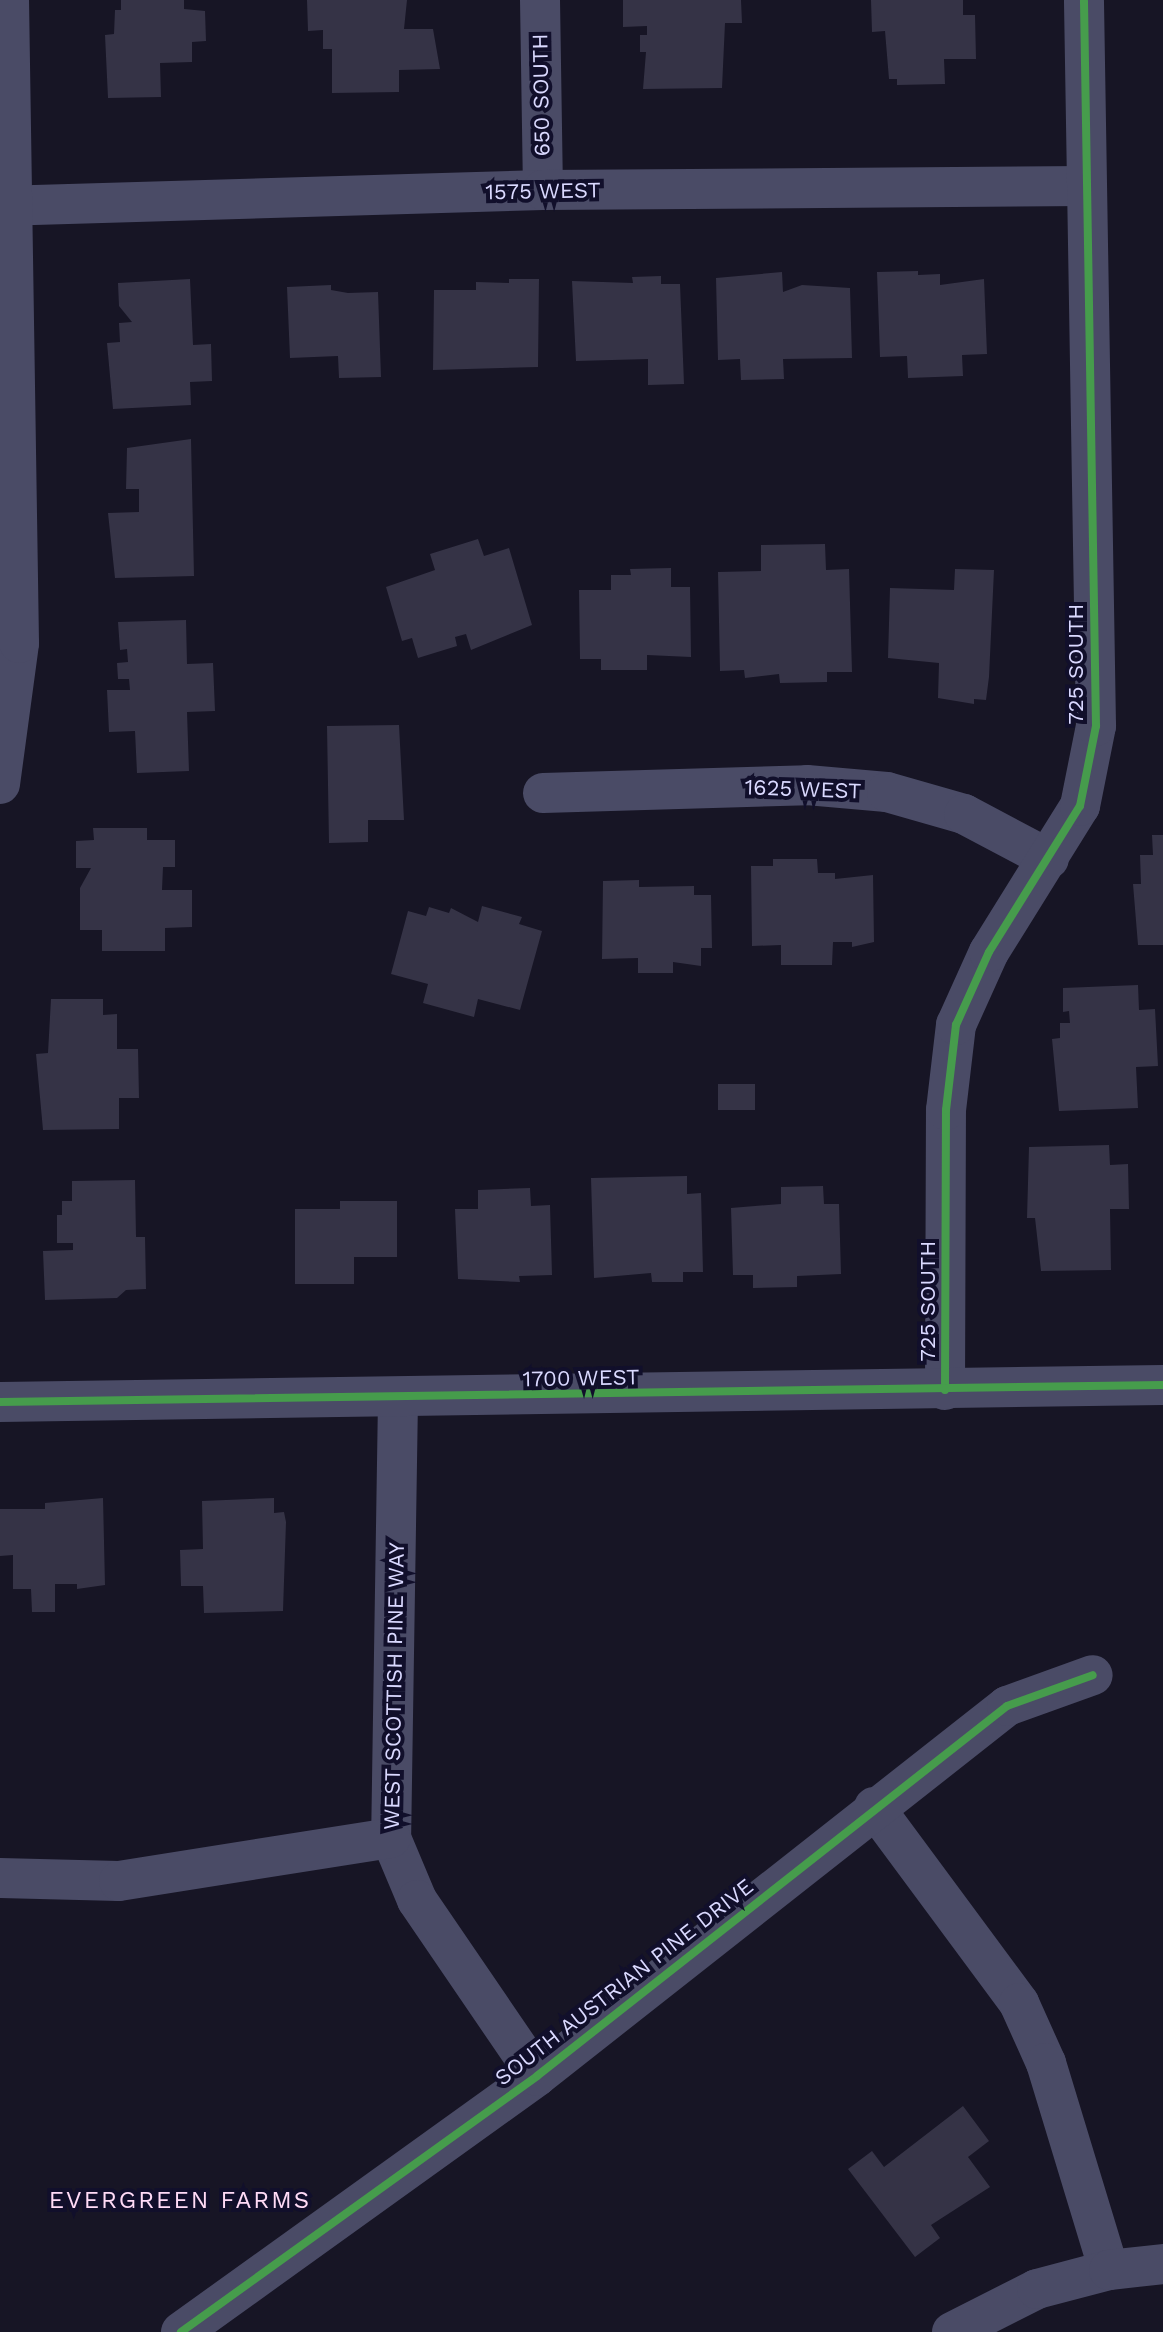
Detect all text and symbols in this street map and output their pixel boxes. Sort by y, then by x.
street label: 650 SOUTH [527,33,555,157]
street label: 1575 WEST [485,177,601,205]
street label: 725 SOUTH [1063,603,1089,725]
street label: 1625 WEST [744,774,862,804]
street label: 725 SOUTH [915,1240,941,1362]
street label: 1700 WEST [522,1364,640,1392]
street label: WEST SCOTTISH PINE WAY [378,1541,410,1831]
street label: SOUTH AUSTRIAN PINE DRIVE [489,1873,759,2091]
district label: EVERGREEN FARMS [49,2187,311,2215]

